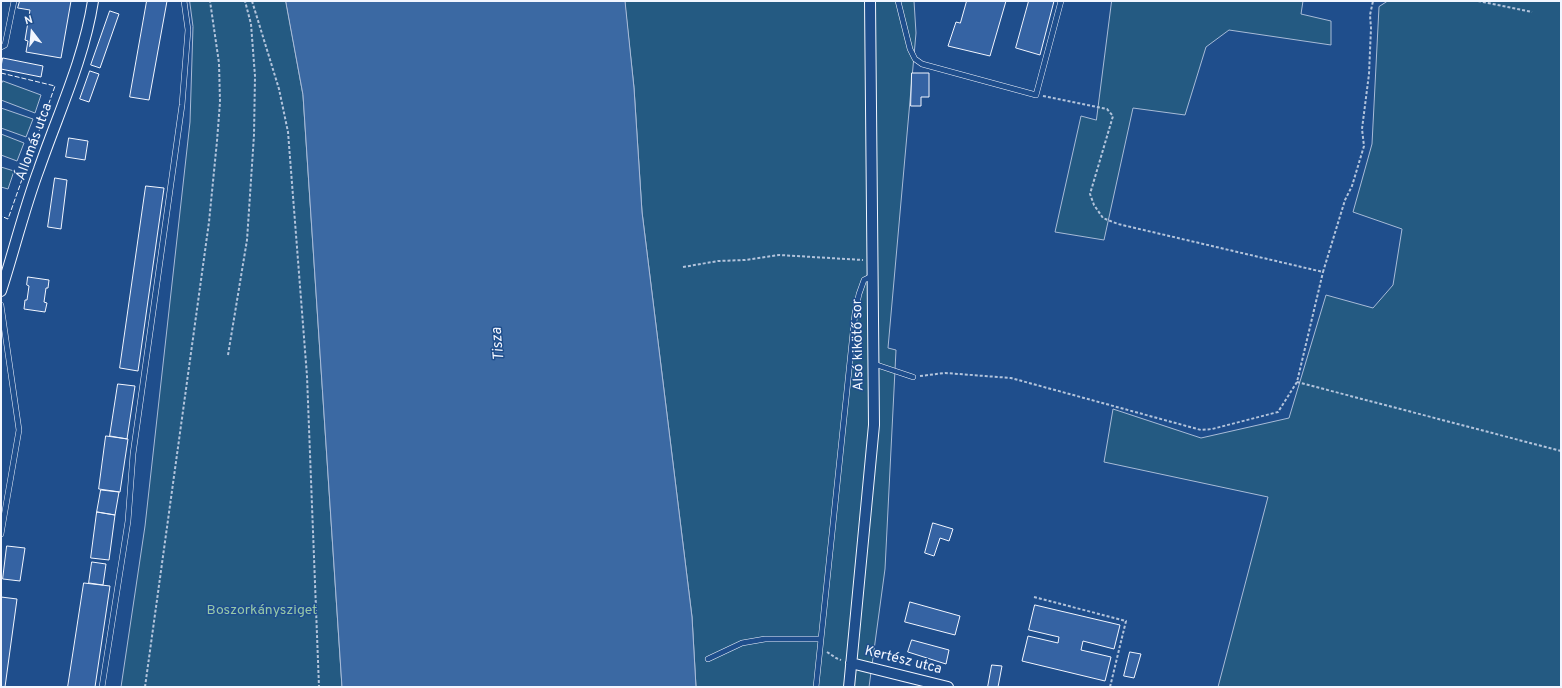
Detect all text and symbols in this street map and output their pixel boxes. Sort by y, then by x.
north arrow [12,12,52,52]
text: N [23,13,34,28]
street label: Állomás utca [13,101,57,183]
street label: Alsó kikötő sor [850,299,868,391]
water label: Tisza [489,326,509,362]
park label: Boszorkánysziget [207,603,317,619]
street label: Kertész utca [863,643,943,679]

